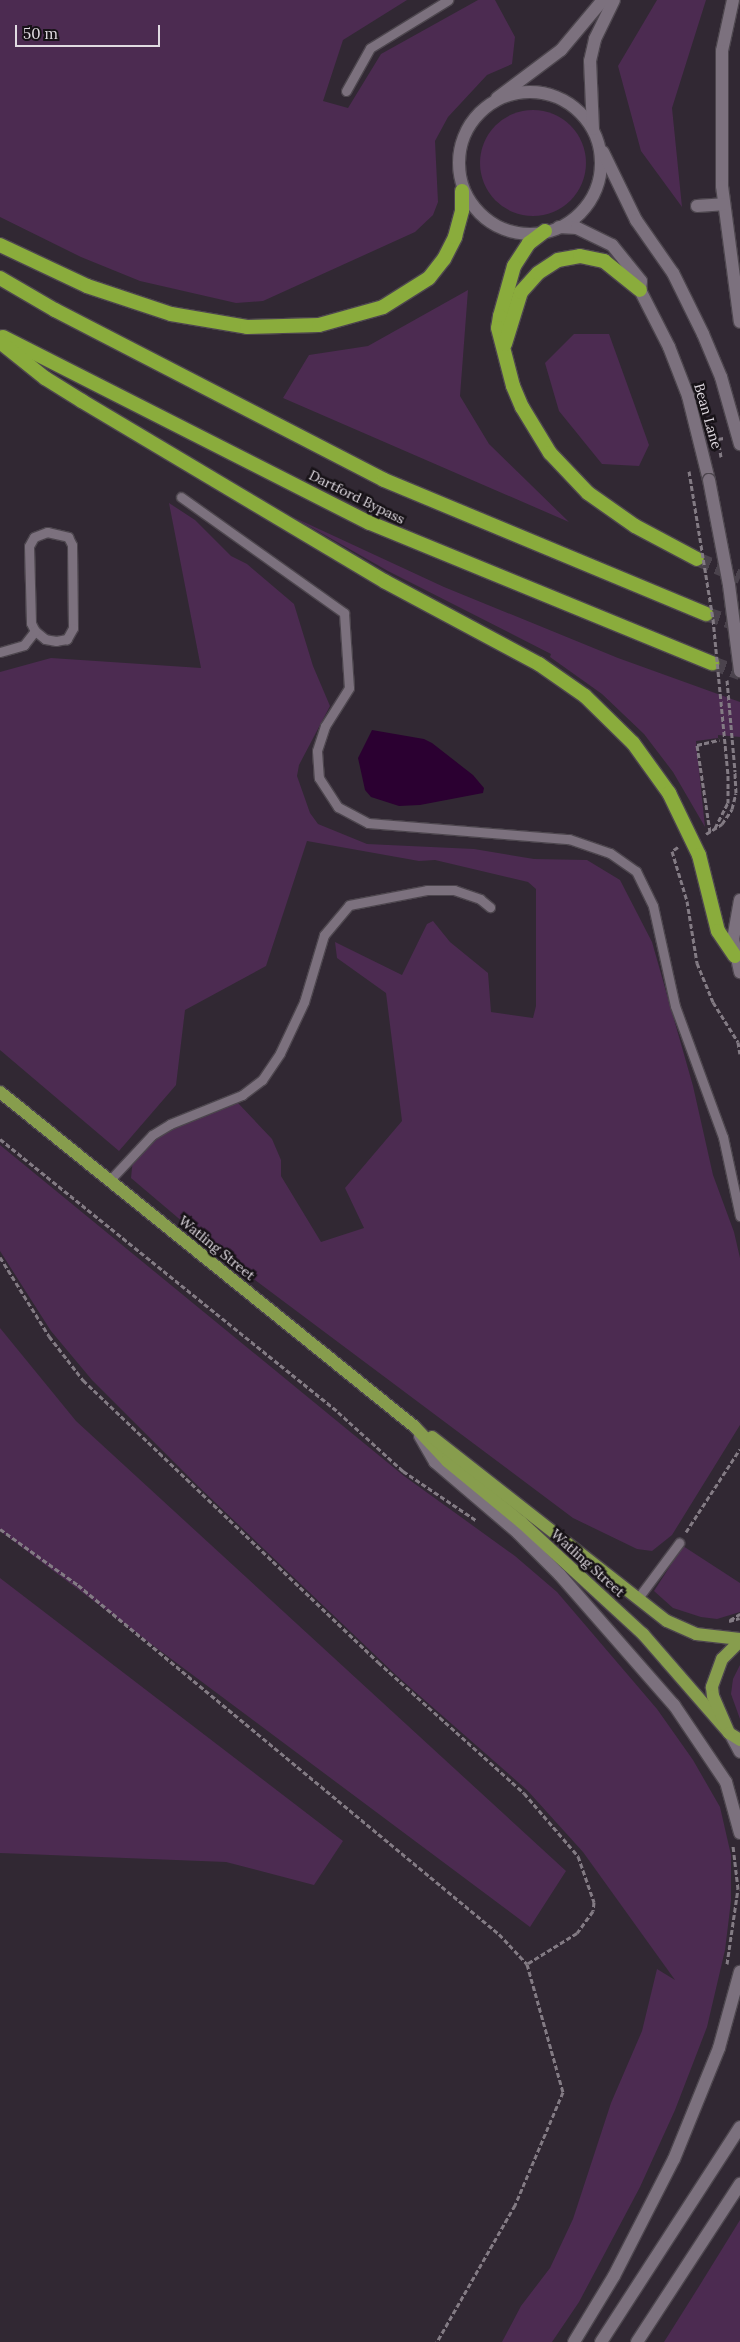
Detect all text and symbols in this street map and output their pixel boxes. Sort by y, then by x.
scale bar [18,15,162,47]
text: 50 m [23,24,58,43]
street label: Bean Lane [691,381,725,451]
street label: Dartford Bypass [306,467,408,527]
street label: Watling Street [175,1212,259,1284]
street label: Watling Street [548,1526,628,1600]

